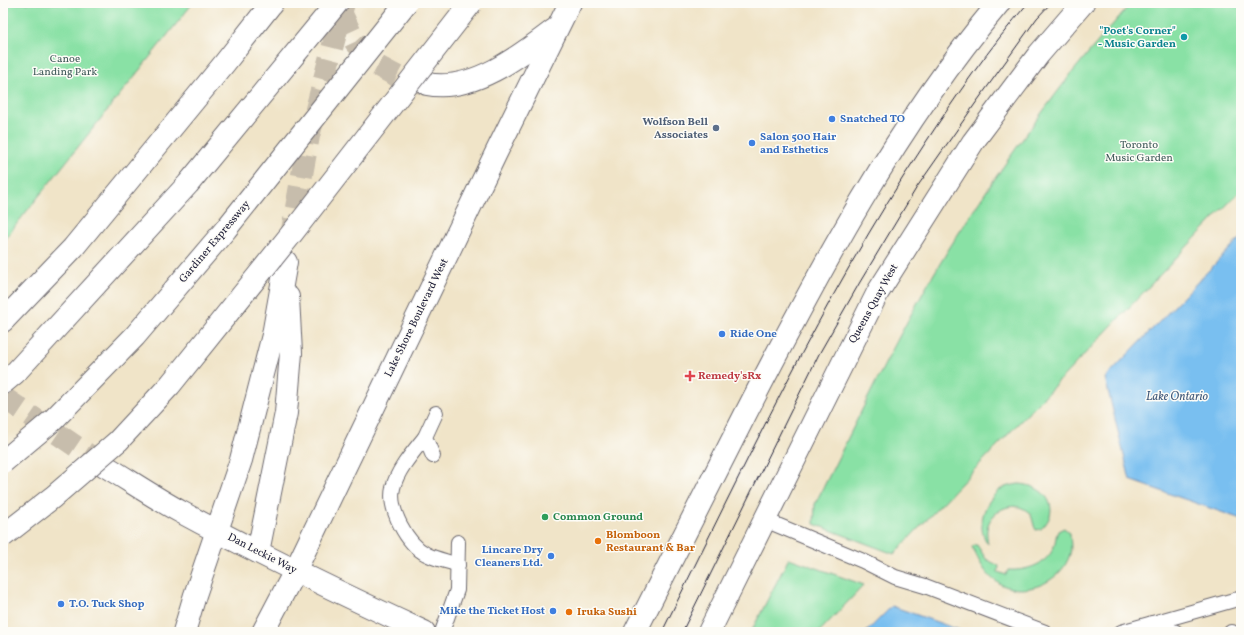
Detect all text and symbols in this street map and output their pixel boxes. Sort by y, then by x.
place label: "Poet's Corner" - Music Garden [1098,24,1176,52]
marker: "Poet's Corner" - Music Garden [1179,32,1189,42]
park label: Canoe Landing Park [33,52,97,80]
place label: Snatched TO [840,112,905,127]
marker: Snatched TO [827,114,837,124]
place label: Wolfson Bell Associates [642,115,708,143]
marker: Wolfson Bell Associates [711,123,721,133]
place label: Salon 500 Hair and Esthetics [760,130,837,158]
marker: Salon 500 Hair and Esthetics [747,138,757,148]
park label: Toronto Music Garden [1105,138,1173,166]
street label: Gardiner Expressway [176,197,254,286]
street label: Lake Shore Boulevard West [382,256,452,380]
street label: Queens Quay West [846,261,902,347]
place label: Ride One [730,327,777,342]
marker: Ride One [717,329,727,339]
place label: Remedy'sRx [698,369,761,384]
marker: Remedy'sRx [685,371,695,381]
water label: Lake Ontario [1146,389,1208,405]
place label: Common Ground [553,510,643,525]
marker: Common Ground [540,512,550,522]
place label: Blomboon Restaurant & Bar [606,528,696,556]
street label: Dan Leckie Way [225,530,299,578]
marker: Blomboon Restaurant & Bar [593,536,603,546]
place label: Lincare Dry Cleaners Ltd. [475,543,544,571]
marker: Lincare Dry Cleaners Ltd. [546,551,556,561]
place label: T.O. Tuck Shop [69,597,145,612]
marker: T.O. Tuck Shop [56,599,66,609]
place label: Mike the Ticket Host [440,604,545,619]
place label: Iruka Sushi [577,605,637,620]
marker: Mike the Ticket Host [548,606,558,616]
marker: Iruka Sushi [564,607,574,617]

